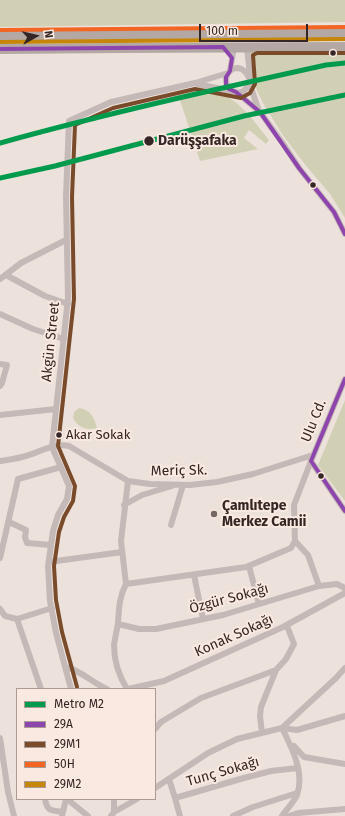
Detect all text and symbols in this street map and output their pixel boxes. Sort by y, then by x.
north arrow [16,16,56,56]
scale bar [201,16,310,42]
text: 100 m [206,24,238,38]
text: N [41,30,55,39]
unlabelled marker [328,48,338,58]
place label: Darüşşafaka [158,133,237,149]
marker: Darüşşafaka [142,134,156,148]
unlabelled marker [308,180,318,190]
street label: Akgün Street [38,301,64,383]
street label: Ulu Cd. [298,397,330,445]
place label: Akar Sokak [66,427,130,443]
marker: Akar Sokak [54,430,64,440]
street label: Meriç Sk. [151,462,207,480]
unlabelled marker [316,471,326,481]
place label: Çamlıtepe Merkez Camii [222,498,307,530]
marker: Çamlıtepe Merkez Camii [209,509,219,519]
street label: Özgür Sokağı [188,580,270,618]
street label: Konak Sokağı [192,611,276,661]
legend [16,688,156,800]
text: Metro M2 [54,697,104,711]
text: 29A [54,717,73,731]
text: 29M1 [54,737,80,751]
street label: Tunç Sokağı [185,754,261,790]
text: 50H [54,757,75,771]
text: 29M2 [54,777,81,791]

